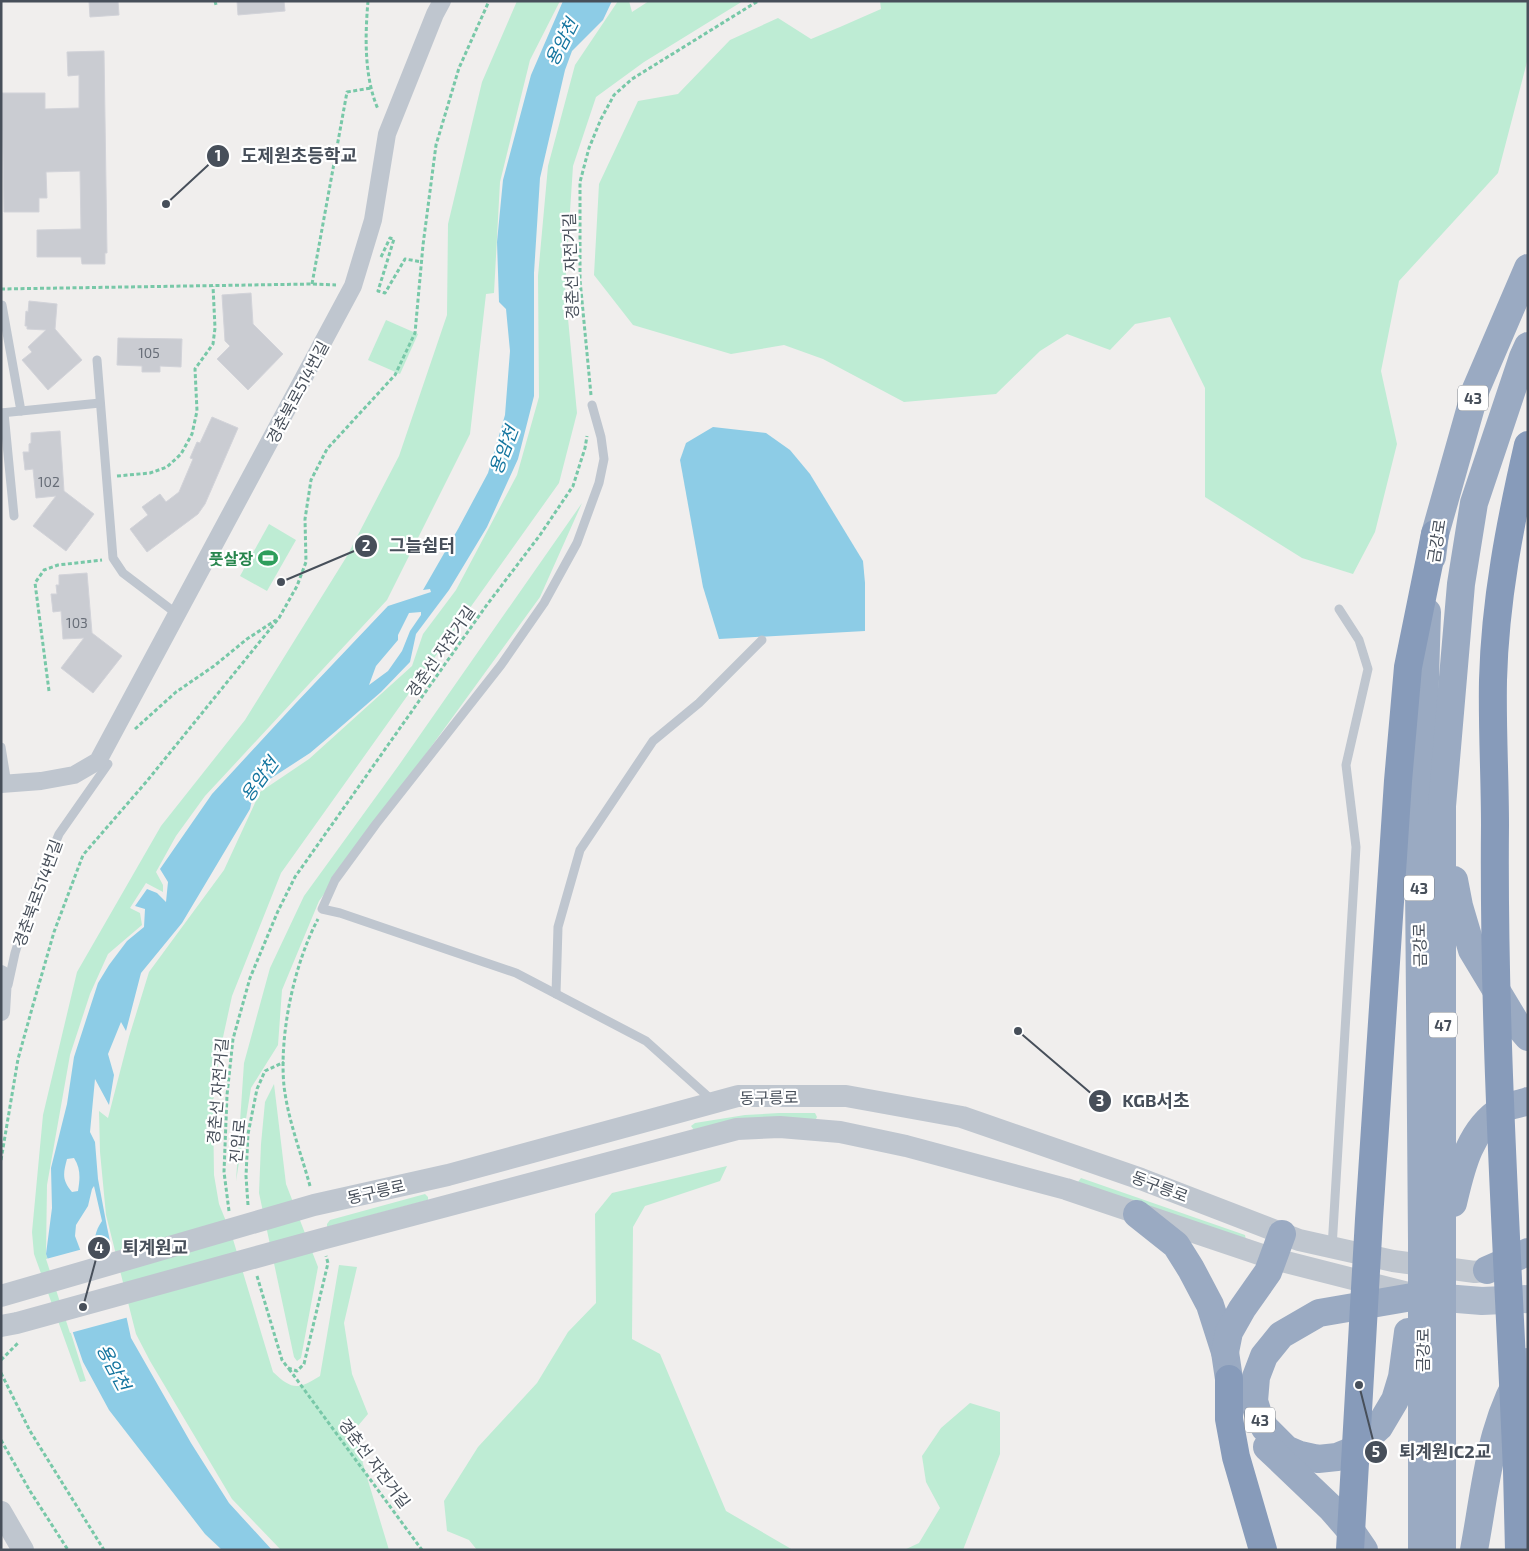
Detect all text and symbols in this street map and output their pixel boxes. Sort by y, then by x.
water label: 용암천 [540,13,583,69]
callout: 도제원초등학교 [206,140,367,173]
text: 도제원초등학교 [241,144,357,166]
text: 1 [215,146,221,164]
street label: 경춘선 자전거길 [559,212,581,320]
street label: 경춘북로514번길 [262,338,332,446]
house number: 105 [138,344,160,361]
road number: 43 [1458,386,1488,410]
water label: 용암천 [484,421,523,477]
house number: 102 [38,473,60,490]
street label: 금강로 [1423,517,1449,564]
callout: 그늘쉼터 [354,529,465,562]
text: 그늘쉼터 [389,534,455,556]
text: 2 [362,536,371,554]
sports icon: 풋살장 [257,547,279,569]
place label: 풋살장 [209,549,253,568]
street label: 경춘선 자전거길 [402,602,478,700]
house number: 103 [66,614,88,631]
water label: 용암천 [235,750,284,806]
street label: 경춘북로514번길 [9,837,65,949]
road number: 43 [1404,876,1434,900]
street label: 금강로 [1409,922,1429,967]
road number: 47 [1429,1012,1457,1038]
street label: 경춘선 자전거길 [203,1037,231,1145]
callout: KGB서초 [1087,1084,1199,1117]
street label: 동구릉로 [739,1087,799,1107]
text: KGB서초 [1122,1089,1190,1111]
text: 3 [1096,1091,1104,1109]
street label: 진입로 [225,1118,249,1164]
street label: 동구릉로 [1129,1167,1191,1206]
street label: 동구릉로 [345,1175,407,1207]
callout: 퇴계원교 [87,1231,198,1264]
text: 퇴계원교 [122,1236,188,1258]
text: 4 [94,1238,104,1256]
street label: 금강로 [1413,1328,1432,1372]
water label: 용암천 [93,1340,137,1396]
road number: 43 [1245,1408,1275,1432]
street label: 경춘선 자전거길 [335,1415,415,1511]
callout: 퇴계원IC2교 [1364,1436,1501,1469]
text: 퇴계원IC2교 [1399,1440,1491,1462]
text: 5 [1372,1442,1380,1460]

